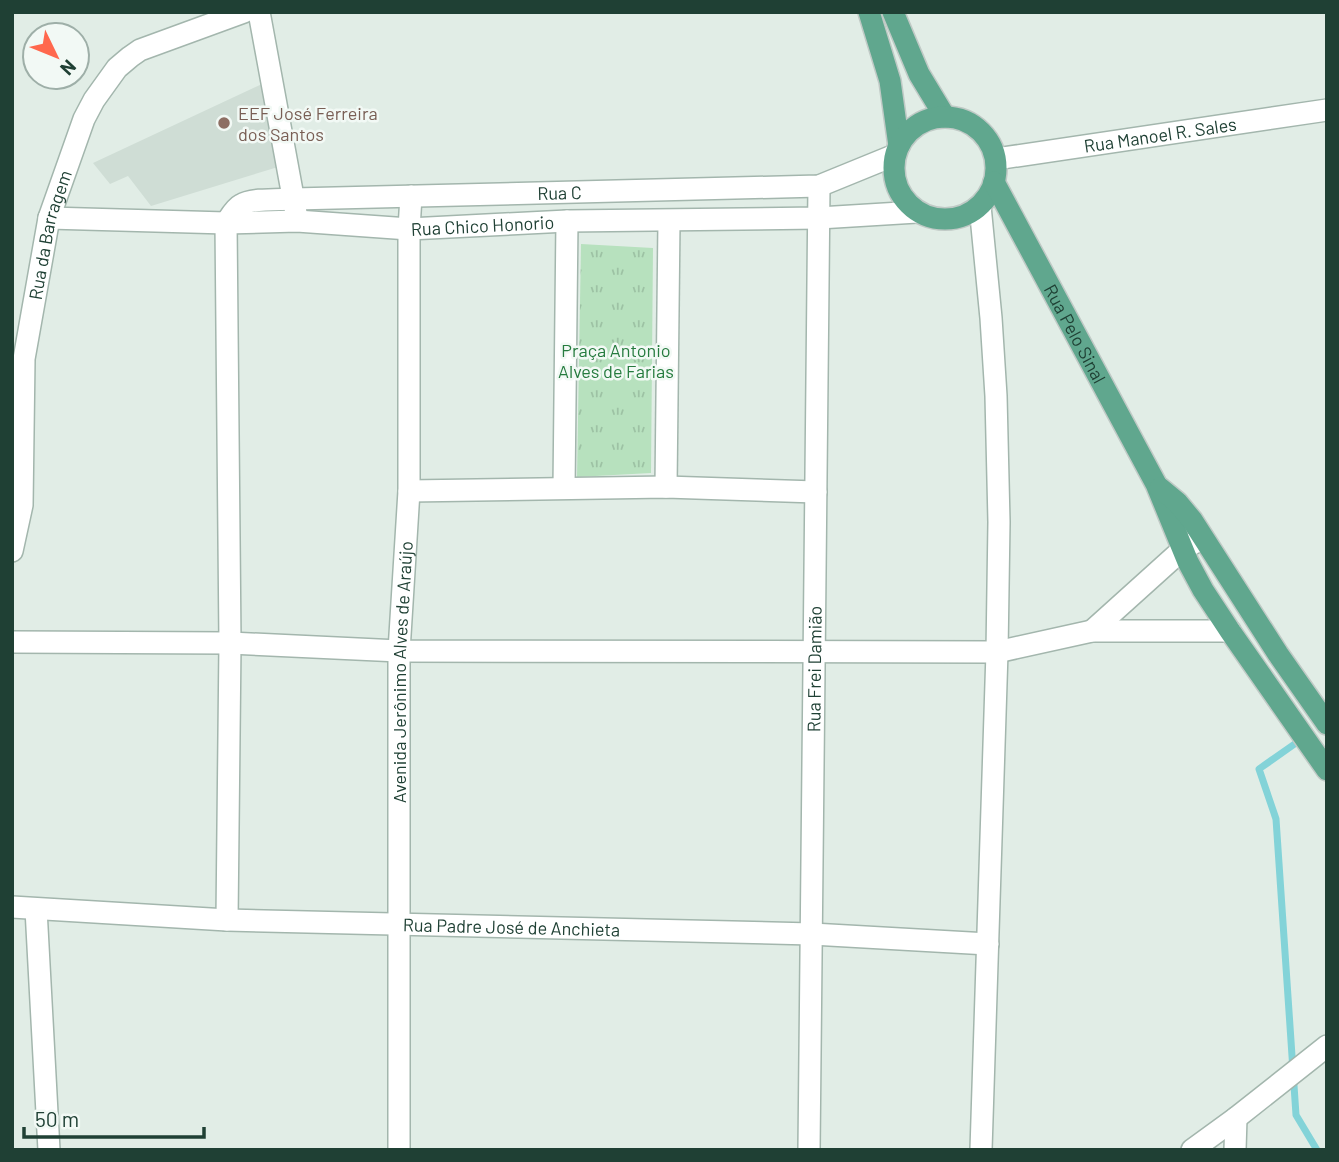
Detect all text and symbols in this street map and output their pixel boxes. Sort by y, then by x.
north arrow [21,21,91,91]
text: N [56,55,82,80]
place label: EEF José Ferreira dos Santos [238,102,378,145]
street label: Rua Manoel R. Sales [1082,113,1238,157]
marker: EEF José Ferreira dos Santos [216,115,232,131]
street label: Rua da Barragem [24,167,76,301]
street label: Rua C [537,181,582,204]
street label: Rua Chico Honorio [410,211,555,240]
street label: Rua Pelo Sinal [1040,280,1111,387]
park label: Praça Antonio Alves de Farias [558,339,674,382]
street label: Avenida Jerônimo Alves de Araújo [388,540,417,803]
street label: Rua Frei Damião [802,606,826,732]
street label: Rua Padre José de Anchieta [403,913,620,940]
scale bar [24,1096,205,1140]
text: 50 m [35,1106,79,1131]

